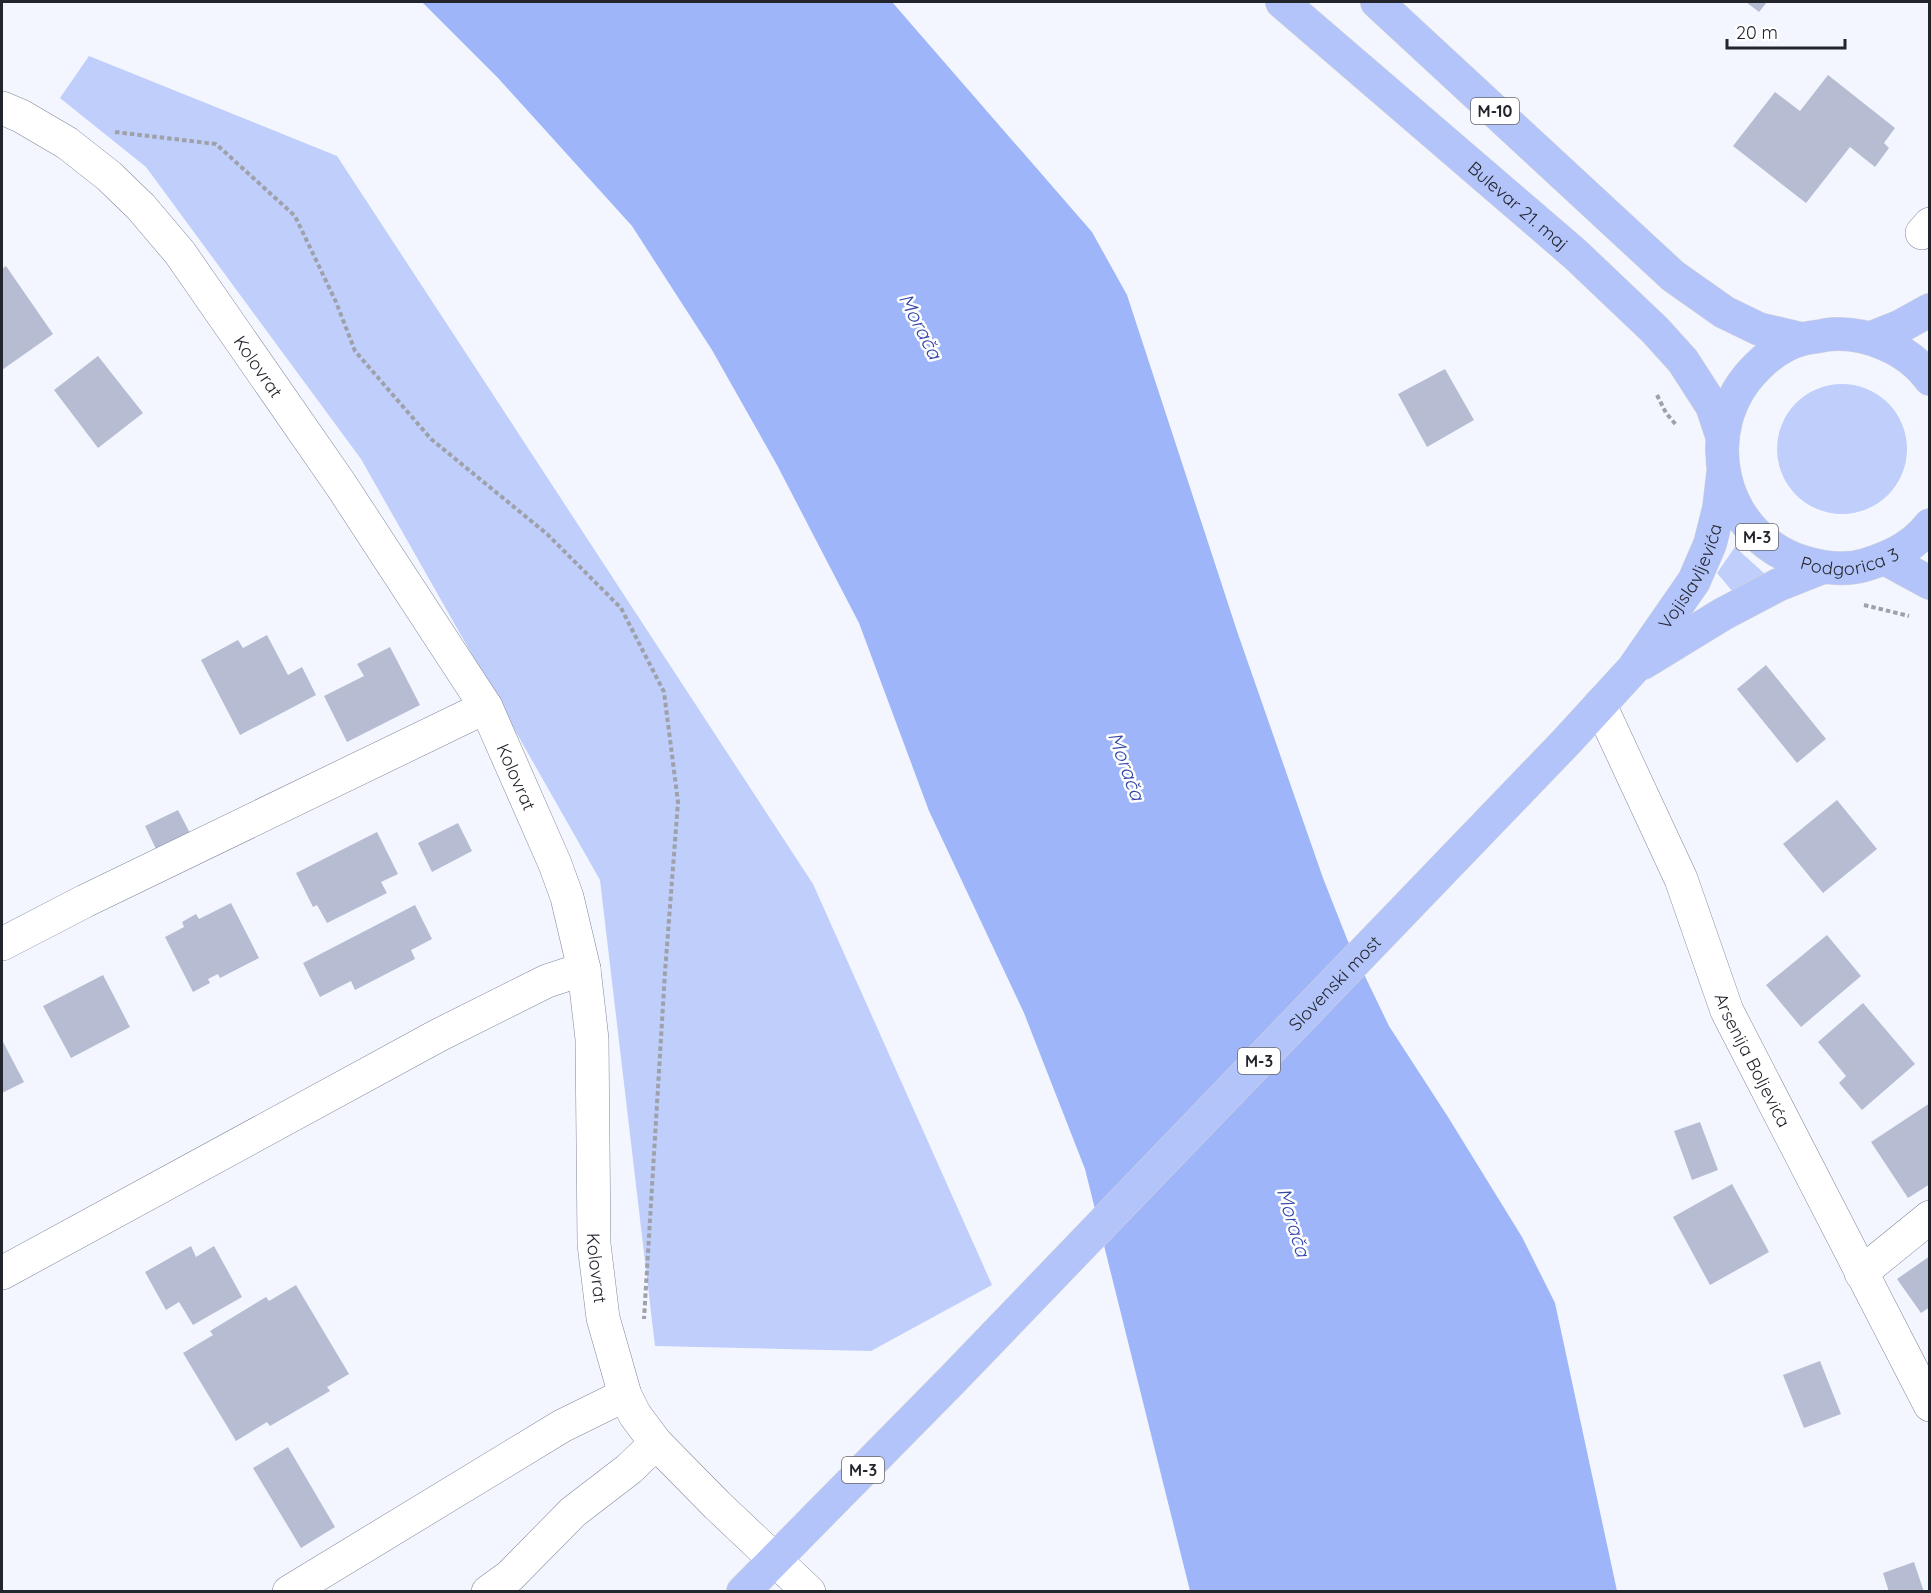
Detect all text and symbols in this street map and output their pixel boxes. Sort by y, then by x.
scale bar [1727,12,1846,50]
text: 20 m [1736,21,1778,44]
road number: M-10 [1471,98,1519,124]
street label: Bulevar 21. maj [1464,156,1574,255]
water label: Morača [894,289,949,365]
street label: Kolovrat [229,331,288,402]
street label: Vojislavljevića [1653,521,1726,633]
road number: M-3 [1736,524,1778,550]
street label: Podgorica 3 [1798,542,1902,580]
water label: Morača [1103,729,1151,805]
street label: Kolovrat [492,740,541,814]
street label: Slovenski most [1283,930,1385,1035]
street label: Arsenija Boljevića [1710,990,1796,1131]
road number: M-3 [1238,1048,1280,1074]
water label: Morača [1272,1185,1317,1261]
street label: Kolovrat [582,1233,613,1304]
road number: M-3 [842,1457,884,1483]

